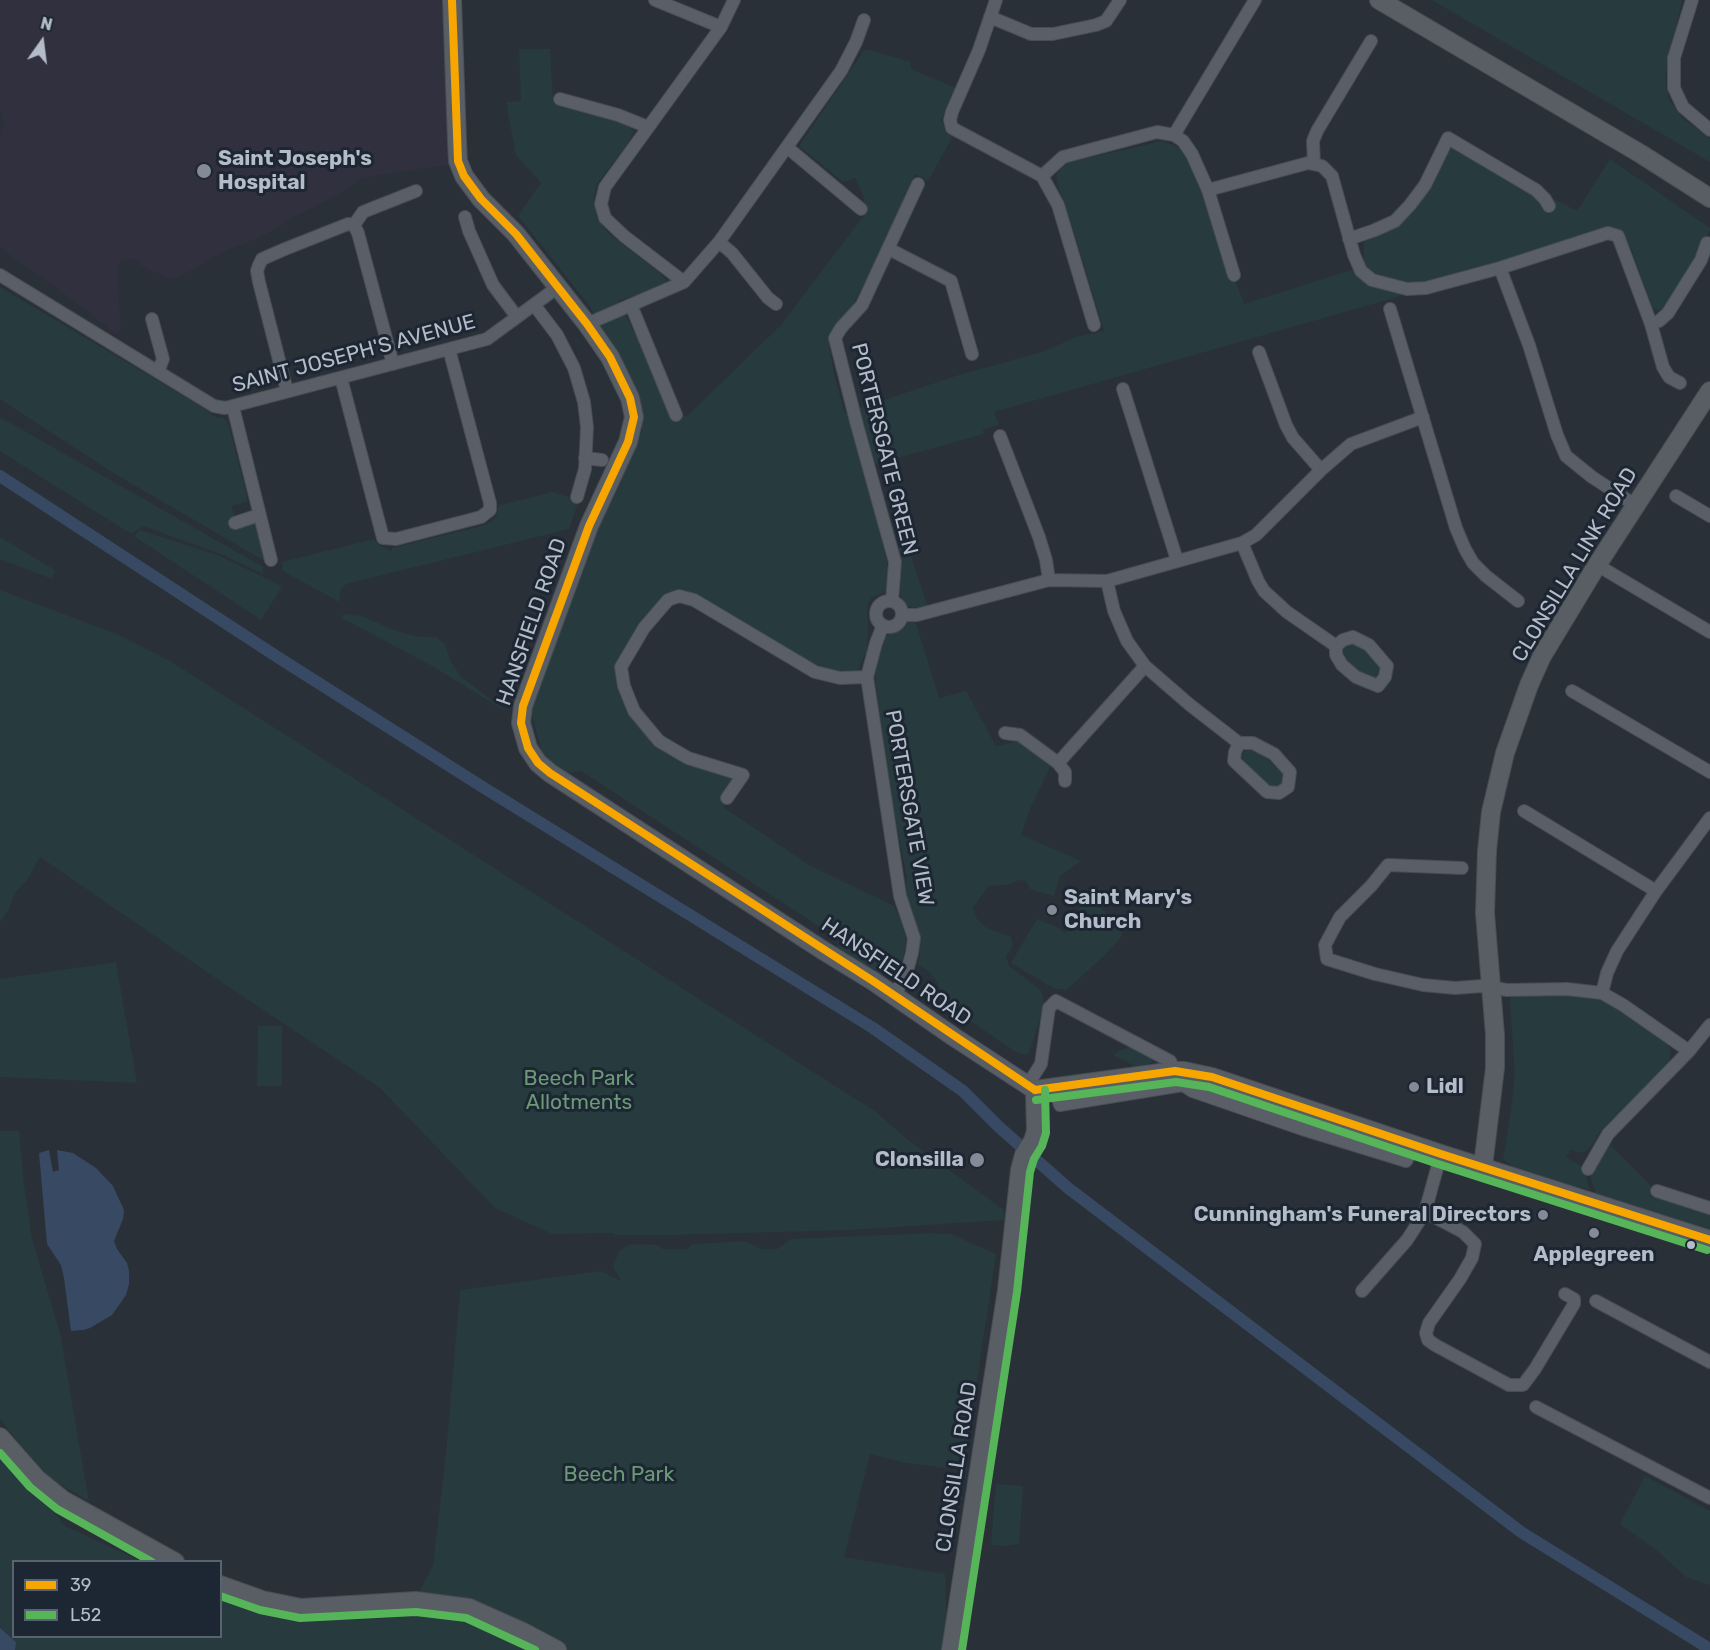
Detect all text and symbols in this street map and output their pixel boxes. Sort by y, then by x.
north arrow [12,12,72,72]
text: N [39,13,54,35]
place label: Saint Joseph's Hospital [218,146,372,196]
marker: Saint Joseph's Hospital [195,162,213,180]
street label: SAINT JOSEPH'S AVENUE [230,309,478,399]
street label: PORTERSGATE GREEN [845,340,923,558]
street label: CLONSILLA LINK ROAD [1507,463,1643,667]
street label: HANSFIELD ROAD [492,535,572,709]
street label: PORTERSGATE VIEW [879,708,939,908]
place label: Saint Mary's Church [1064,885,1192,935]
marker: Saint Mary's Church [1045,903,1059,917]
street label: HANSFIELD ROAD [816,913,976,1031]
park label: Beech Park Allotments [524,1066,634,1116]
place label: Lidl [1426,1074,1464,1100]
marker: Lidl [1407,1080,1421,1094]
place label: Clonsilla [875,1147,964,1173]
marker: Clonsilla [968,1151,986,1169]
place label: Cunningham's Funeral Directors [1194,1202,1531,1228]
marker: Cunningham's Funeral Directors [1536,1208,1550,1222]
marker: Applegreen [1587,1226,1601,1240]
unlabelled marker [1685,1239,1697,1251]
place label: Applegreen [1533,1242,1655,1268]
street label: CLONSILLA ROAD [931,1380,983,1554]
park label: Beech Park [564,1462,674,1488]
legend [12,1560,222,1638]
text: 39 [70,1574,92,1596]
text: L52 [70,1604,101,1626]

